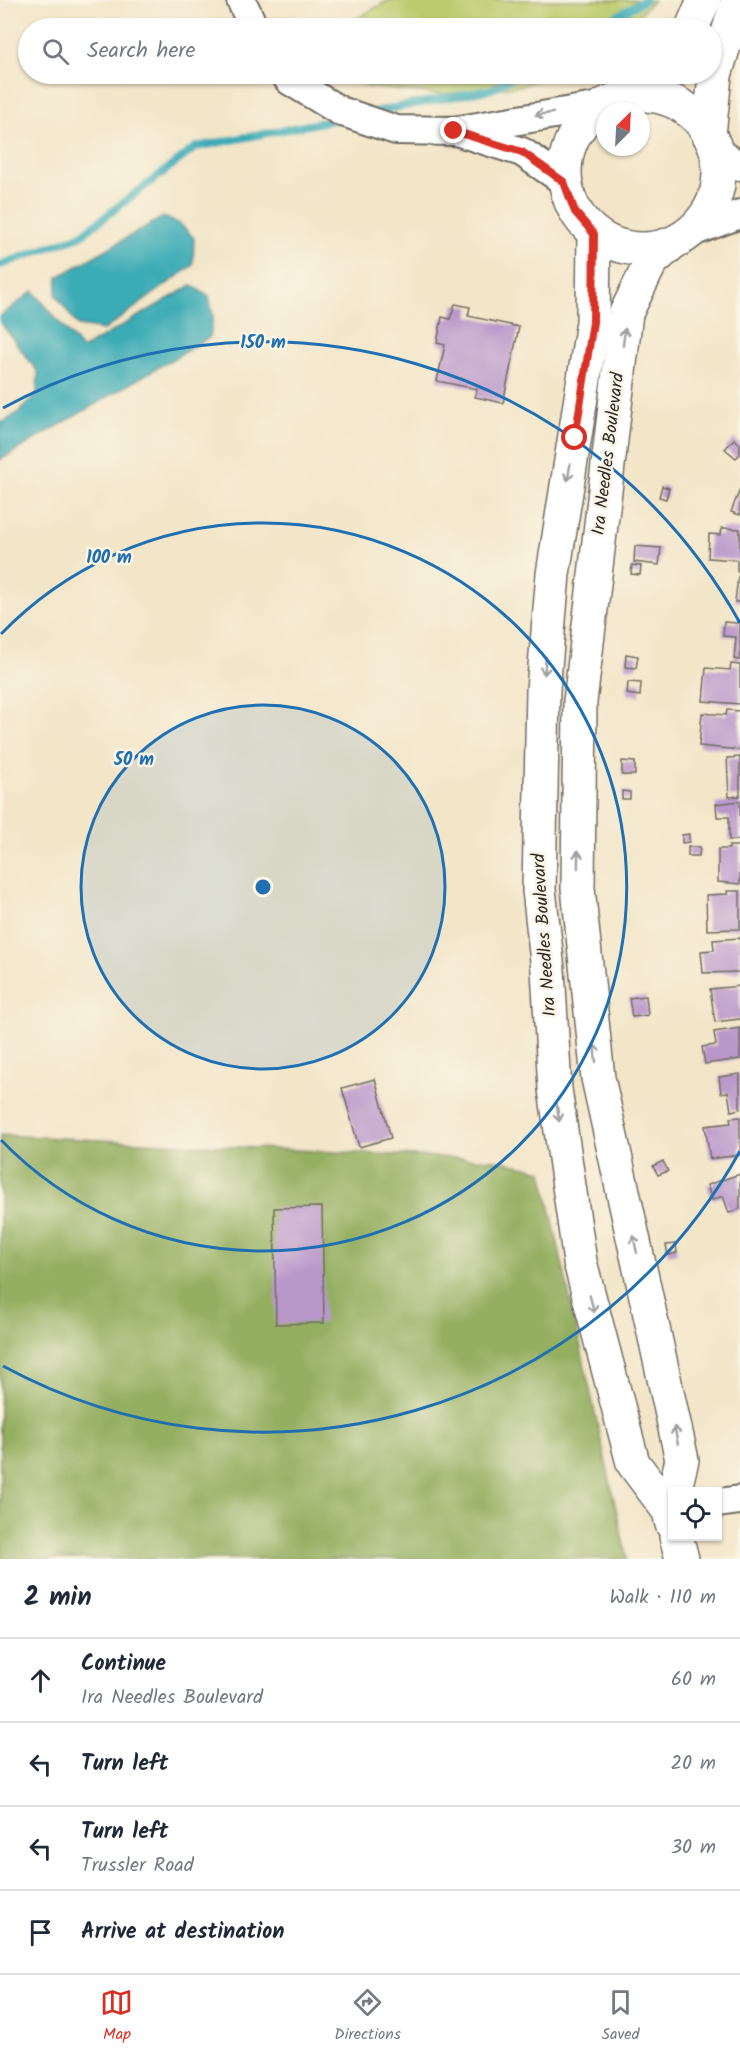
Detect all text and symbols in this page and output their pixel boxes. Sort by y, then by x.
search box [18,18,722,84]
text: Search here [87,34,195,69]
icon: search [39,35,72,68]
north arrow [596,102,650,156]
one-way arrow [534,109,554,120]
route end [440,117,466,143]
one-way arrow [618,327,629,347]
text: 150 m [240,329,286,358]
street label: Ira Needles Boulevard [585,370,633,537]
route start [561,424,587,450]
one-way arrow [563,462,574,482]
text: 100 m [86,544,132,573]
one-way arrow [539,655,550,675]
text: 50 m [113,746,154,775]
one-way arrow [572,850,584,870]
street label: Ira Needles Boulevard [525,851,565,1018]
centre of rings [253,877,273,897]
one-way arrow [590,1044,601,1064]
one-way arrow [553,1102,564,1122]
one-way arrow [628,1235,640,1254]
one-way arrow [586,1295,598,1314]
one-way arrow [670,1425,682,1444]
map controls [668,1487,722,1541]
button: locate [668,1487,722,1541]
text: 2 min [24,1577,92,1619]
text: Walk · 110 m [609,1582,716,1614]
text: Continue [81,1647,166,1682]
icon: ahead [24,1664,57,1697]
text: 60 m [671,1664,716,1696]
text: Ira Needles Boulevard [81,1682,263,1714]
text: Turn left [81,1747,168,1782]
icon: left [24,1748,57,1781]
text: 20 m [670,1748,716,1780]
text: Turn left [81,1815,168,1850]
icon: left [24,1832,57,1865]
text: 30 m [671,1832,716,1864]
text: Trussler Road [81,1850,194,1882]
text: Arrive at destination [81,1915,284,1950]
icon: arrive [24,1916,57,1949]
tab: Map [100,1986,133,2047]
tab: Directions [334,1986,401,2047]
tab: Saved [602,1986,640,2047]

